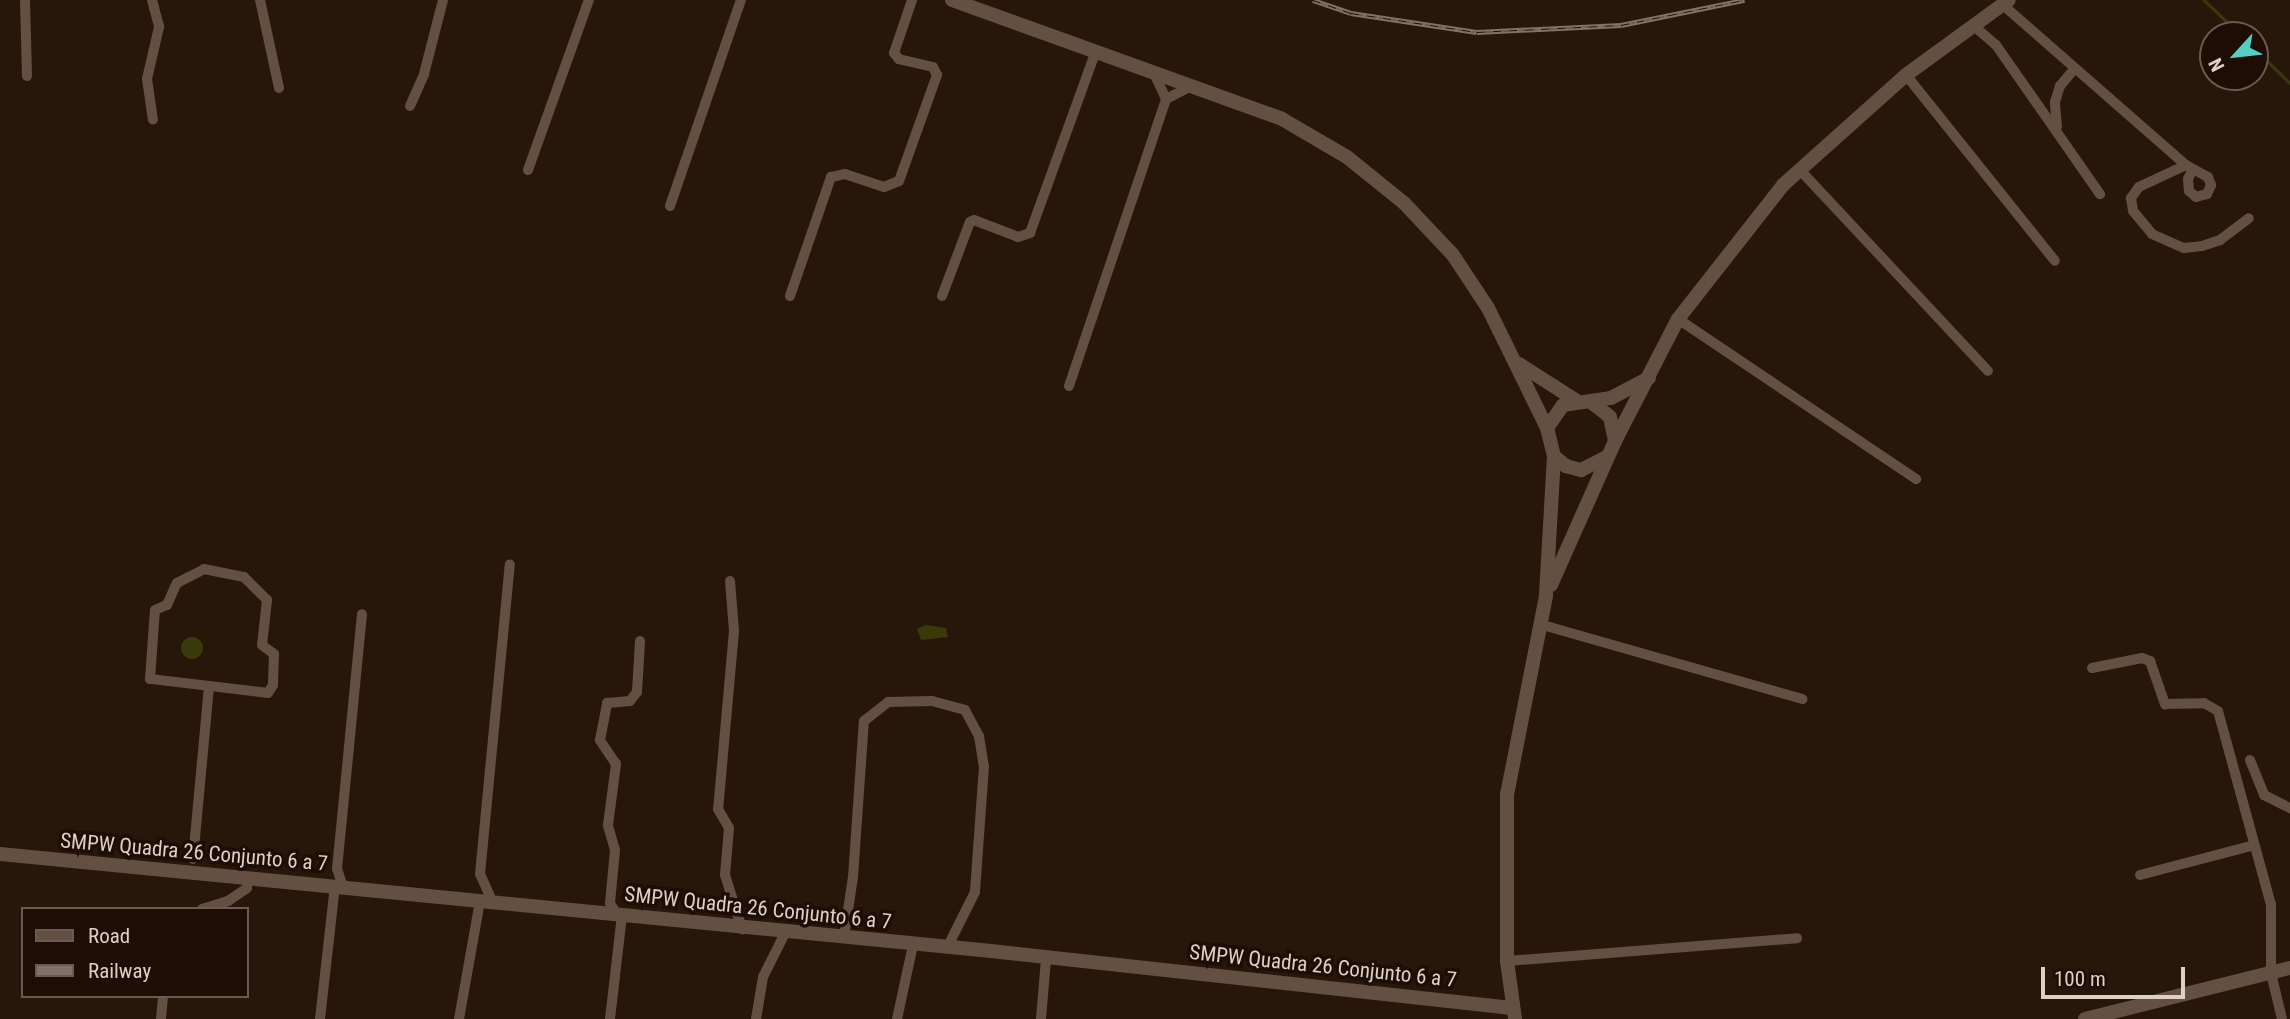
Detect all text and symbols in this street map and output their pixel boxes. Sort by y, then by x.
north arrow [2199,21,2269,91]
text: N [2204,54,2230,75]
street label: SMPW Quadra 26 Conjunto 6 a 7 [59,828,329,876]
street label: SMPW Quadra 26 Conjunto 6 a 7 [623,881,893,935]
legend [21,907,248,998]
text: Road [88,924,130,948]
street label: SMPW Quadra 26 Conjunto 6 a 7 [1188,939,1458,993]
scale bar [2045,953,2188,997]
text: Railway [88,959,151,983]
text: 100 m [2054,967,2106,991]

